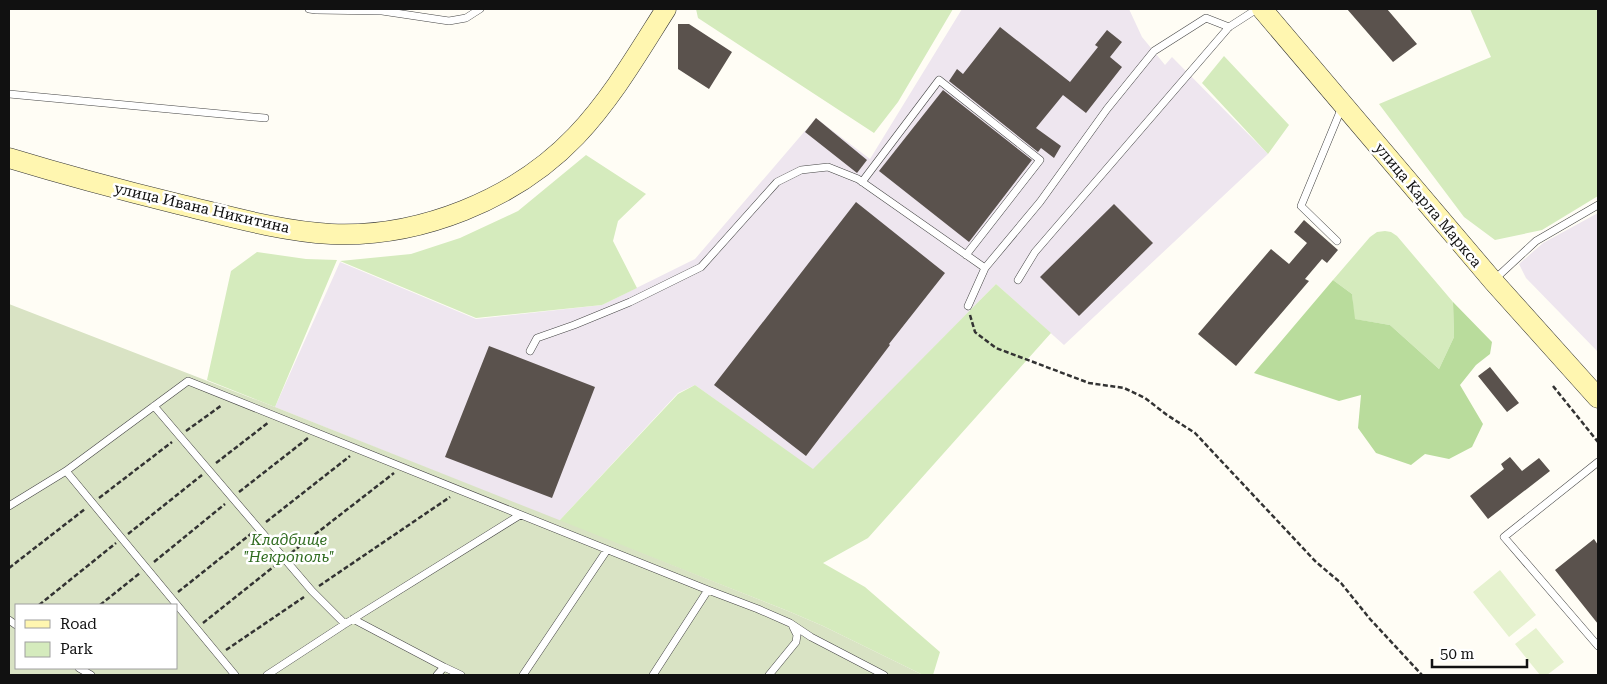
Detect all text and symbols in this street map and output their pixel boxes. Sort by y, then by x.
street label: улица Карла Маркса [1371,139,1485,271]
street label: улица Ивана Никитина [113,179,291,237]
park label: Кладбище "Некрополь" [243,531,335,566]
legend [15,604,178,669]
text: Road [60,615,97,633]
scale bar [1432,636,1527,668]
text: Park [60,640,94,658]
text: 50 m [1440,645,1475,663]

